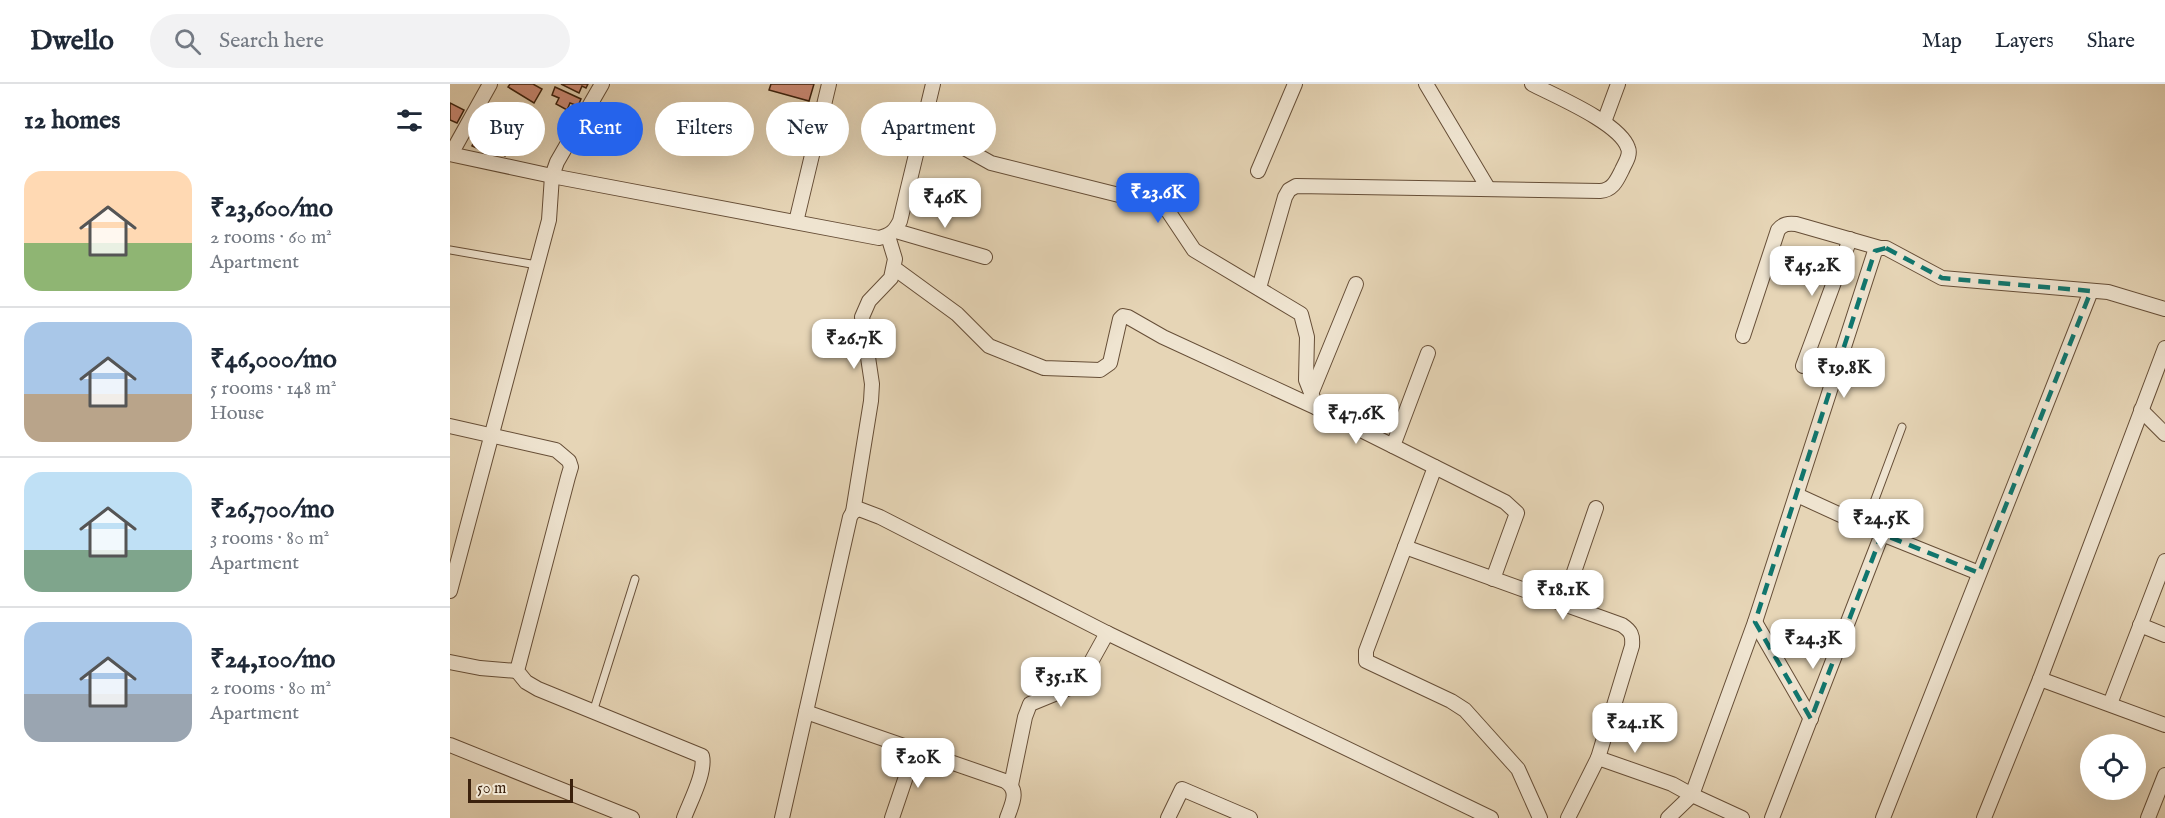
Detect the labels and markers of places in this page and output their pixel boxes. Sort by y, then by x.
pin: ₹23.6K [1109,173,1207,224]
pin: ₹46K [909,178,981,229]
pin: ₹45.2K [1763,246,1861,297]
pin: ₹26.7K [805,319,903,370]
pin: ₹19.8K [1795,348,1893,399]
pin: ₹47.6K [1307,394,1405,445]
pin: ₹24.5K [1832,499,1930,550]
pin: ₹18.1K [1514,570,1612,621]
pin: ₹24.3K [1764,619,1862,670]
pin: ₹35.1K [1012,657,1110,708]
pin: ₹24.1K [1586,703,1684,754]
pin: ₹20K [882,738,954,789]

